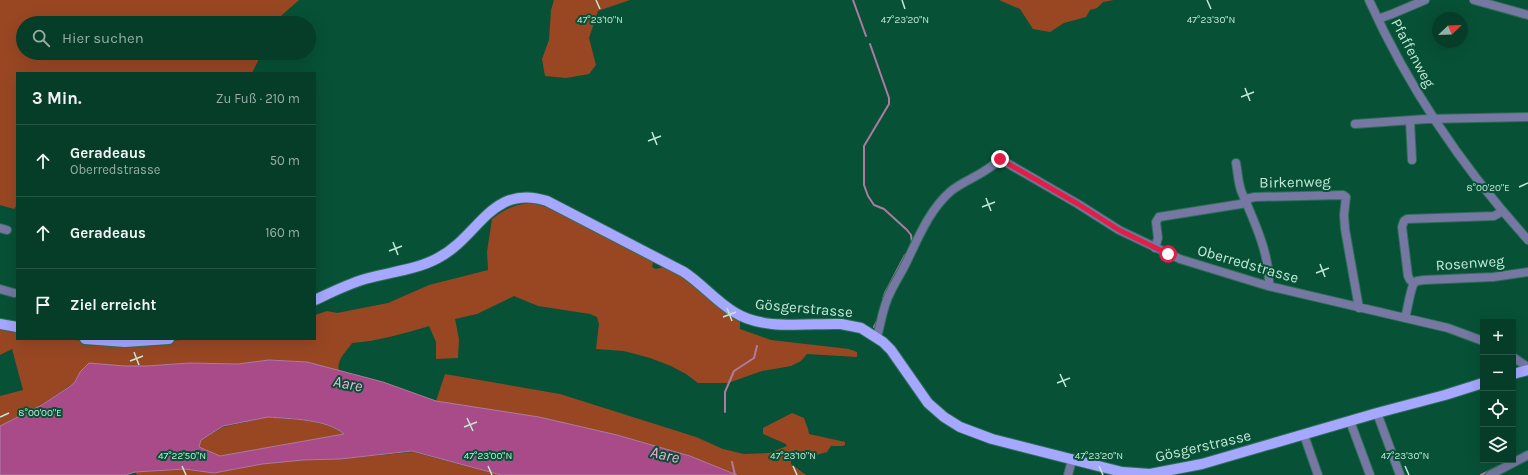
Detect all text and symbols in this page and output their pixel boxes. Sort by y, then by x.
north arrow [1432,12,1468,48]
text: 47°23'10"N [577,14,623,26]
text: 47°23'20"N [881,14,929,26]
text: 47°23'30"N [1187,14,1235,26]
street label: Pfaffenweg [1387,15,1439,91]
search box [16,16,316,60]
icon: search [30,27,52,49]
text: Hier suchen [62,29,144,47]
text: 3 Min. [32,88,82,108]
text: Zu Fuß · 210 m [216,91,300,106]
text: Geradeaus [70,144,146,162]
icon: ahead [32,150,54,172]
route end [991,150,1009,168]
text: 50 m [270,153,300,168]
text: Oberredstrasse [70,162,160,177]
street label: Birkenweg [1259,172,1331,192]
text: 8°00'20"E [1466,182,1510,194]
icon: ahead [32,222,54,244]
text: Geradeaus [70,224,146,242]
text: 160 m [265,225,300,240]
street label: Oberredstrasse [1195,241,1301,287]
route start [1159,245,1177,263]
street label: Rosenweg [1435,252,1506,274]
icon: arrive [32,294,54,316]
street label: Gösgerstrasse [754,295,854,321]
text: Ziel erreicht [70,296,156,314]
map controls [1480,319,1516,463]
button: + [1480,319,1516,355]
button: − [1480,355,1516,391]
water label: Aare [332,371,365,396]
button: locate [1480,391,1516,427]
text: 8°00'00"E [18,407,62,419]
street label: Gösgerstrasse [1153,426,1253,466]
button: layers [1480,427,1516,463]
water label: Aare [649,442,682,467]
text: 47°22'50"N [158,450,206,462]
text: 47°23'00"N [464,450,512,462]
text: 47°23'10"N [770,450,816,462]
text: 47°23'20"N [1075,450,1123,462]
text: 47°23'30"N [1381,450,1429,462]

